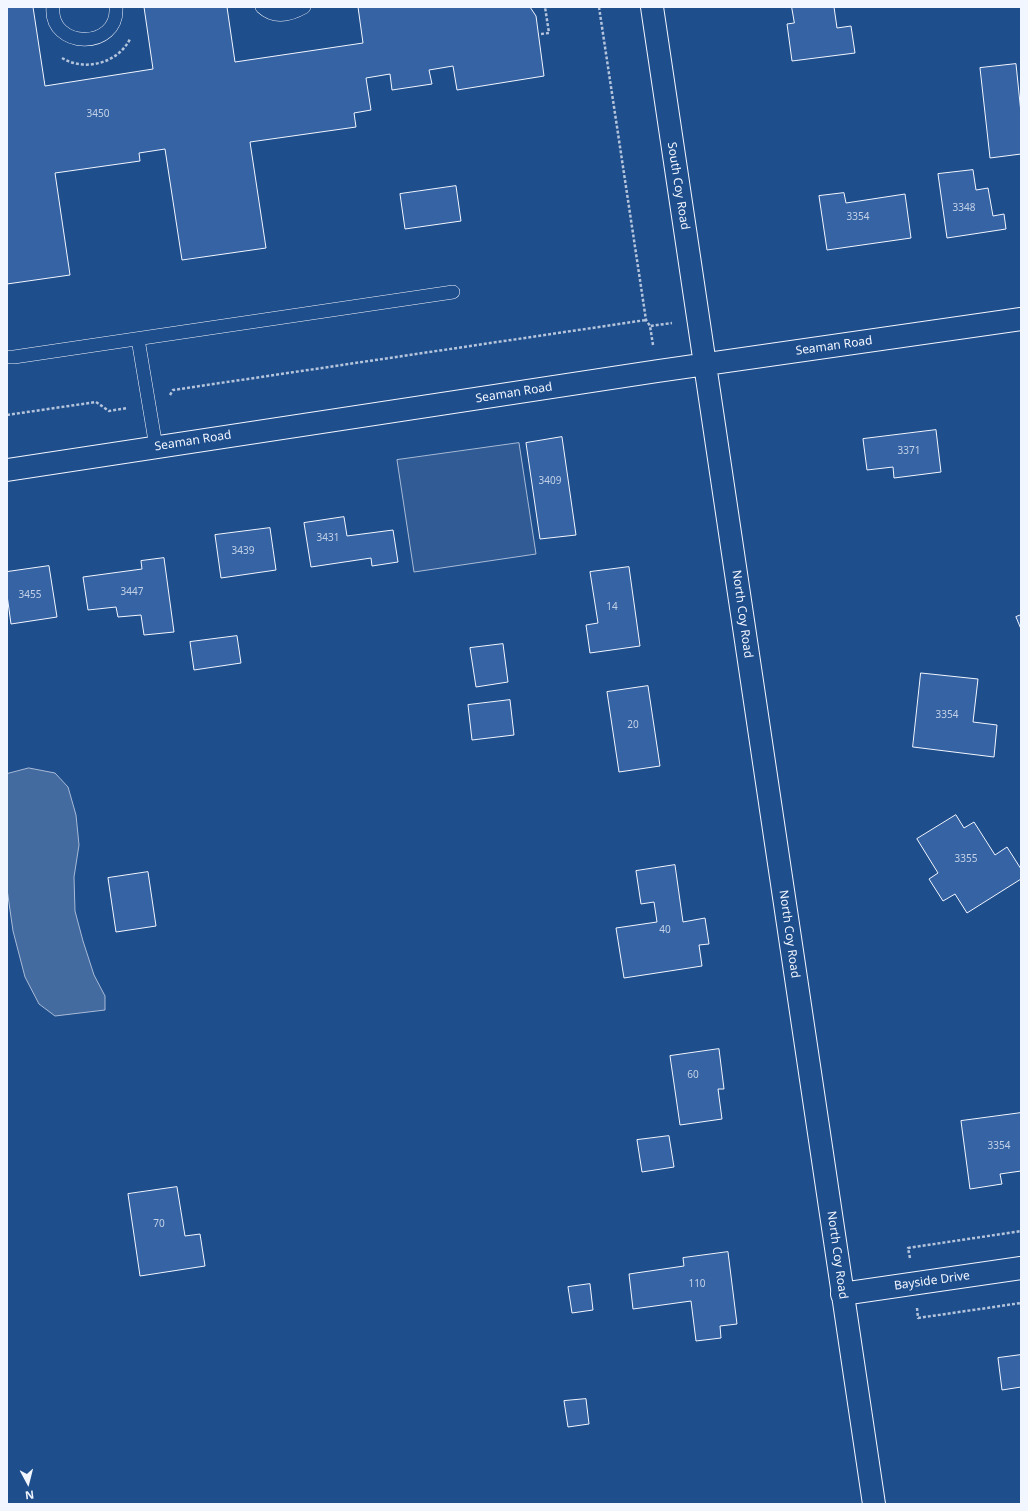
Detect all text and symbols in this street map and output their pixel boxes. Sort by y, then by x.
house number: 3450 [87,108,109,120]
street label: South Coy Road [664,141,692,231]
house number: 3348 [953,202,975,214]
house number: 3354 [847,211,869,223]
street label: Seaman Road [795,333,873,359]
street label: Seaman Road [475,380,553,406]
street label: Seaman Road [154,428,232,454]
house number: 3371 [898,445,920,457]
house number: 3409 [539,475,561,487]
house number: 3431 [317,532,339,544]
house number: 3439 [232,545,254,557]
street label: North Coy Road [729,569,755,659]
house number: 3447 [121,586,143,598]
house number: 3455 [19,589,41,601]
house number: 14 [606,601,618,613]
house number: 3354 [936,709,958,721]
house number: 20 [627,719,639,731]
house number: 3355 [955,853,977,865]
street label: North Coy Road [776,889,802,979]
house number: 40 [659,924,671,936]
house number: 60 [687,1069,699,1081]
house number: 3354 [988,1140,1010,1152]
street label: North Coy Road [824,1210,850,1300]
house number: 70 [153,1218,165,1230]
street label: Bayside Drive [893,1269,971,1293]
house number: 110 [688,1278,706,1290]
north arrow [8,1463,48,1503]
text: N [24,1487,35,1503]

